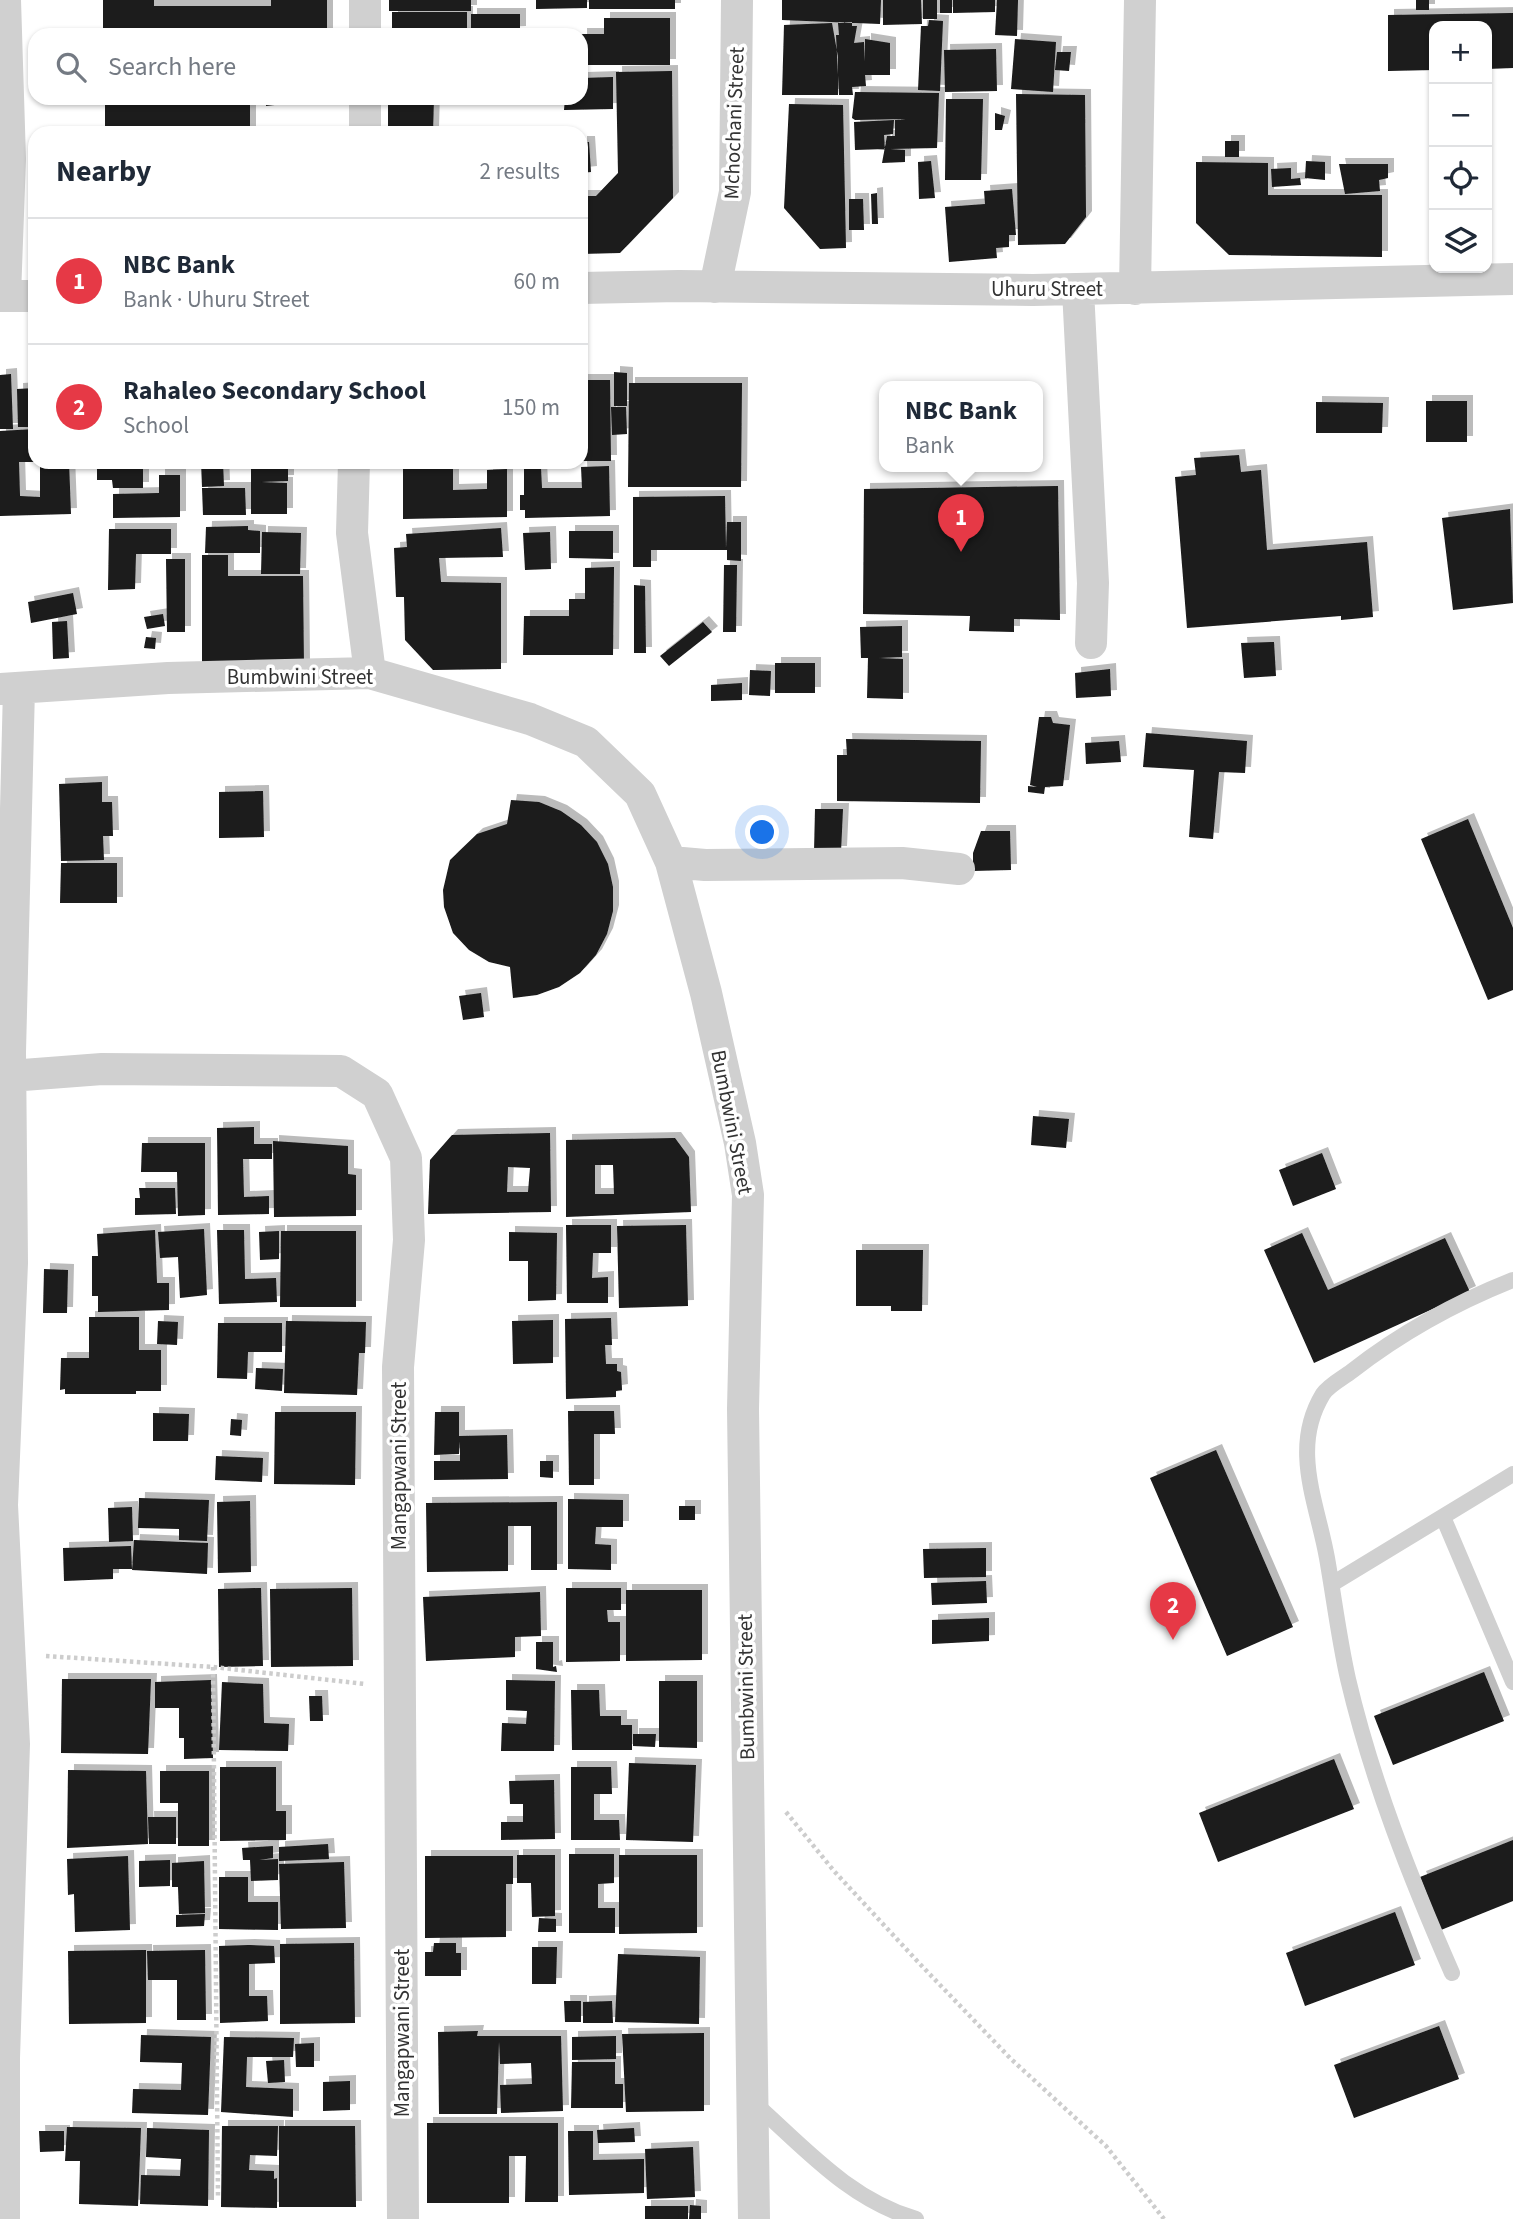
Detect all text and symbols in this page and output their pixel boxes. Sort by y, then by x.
map controls [1429,21,1492,273]
button: + [1429,21,1492,84]
search box [28,28,588,105]
street label: Mchochani Street [716,46,752,200]
icon: search [52,48,90,86]
text: Search here [108,48,236,85]
button: − [1429,84,1492,147]
button: locate [1429,147,1492,210]
text: Nearby [56,150,151,193]
text: 2 results [480,155,560,188]
button: layers [1429,210,1492,273]
text: NBC Bank [123,246,235,283]
text: 1 [73,265,85,298]
text: 60 m [513,265,560,298]
street label: Uhuru Street [991,274,1103,304]
text: Bank · Uhuru Street [123,283,310,316]
text: Rahaleo Secondary School [123,372,426,409]
popup [879,381,1043,472]
text: 2 [73,391,85,424]
text: 150 m [502,391,560,424]
text: NBC Bank [905,392,1017,429]
text: School [123,409,189,442]
text: Bank [905,429,954,462]
pin: 1 [938,494,984,552]
street label: Bumbwini Street [227,662,373,692]
your location [745,815,779,849]
street label: Bumbwini Street [703,1047,761,1197]
street label: Mangapwani Street [384,1382,414,1550]
pin: 2 [1150,1582,1196,1640]
street label: Bumbwini Street [730,1614,762,1760]
street label: Mangapwani Street [387,1949,417,2117]

